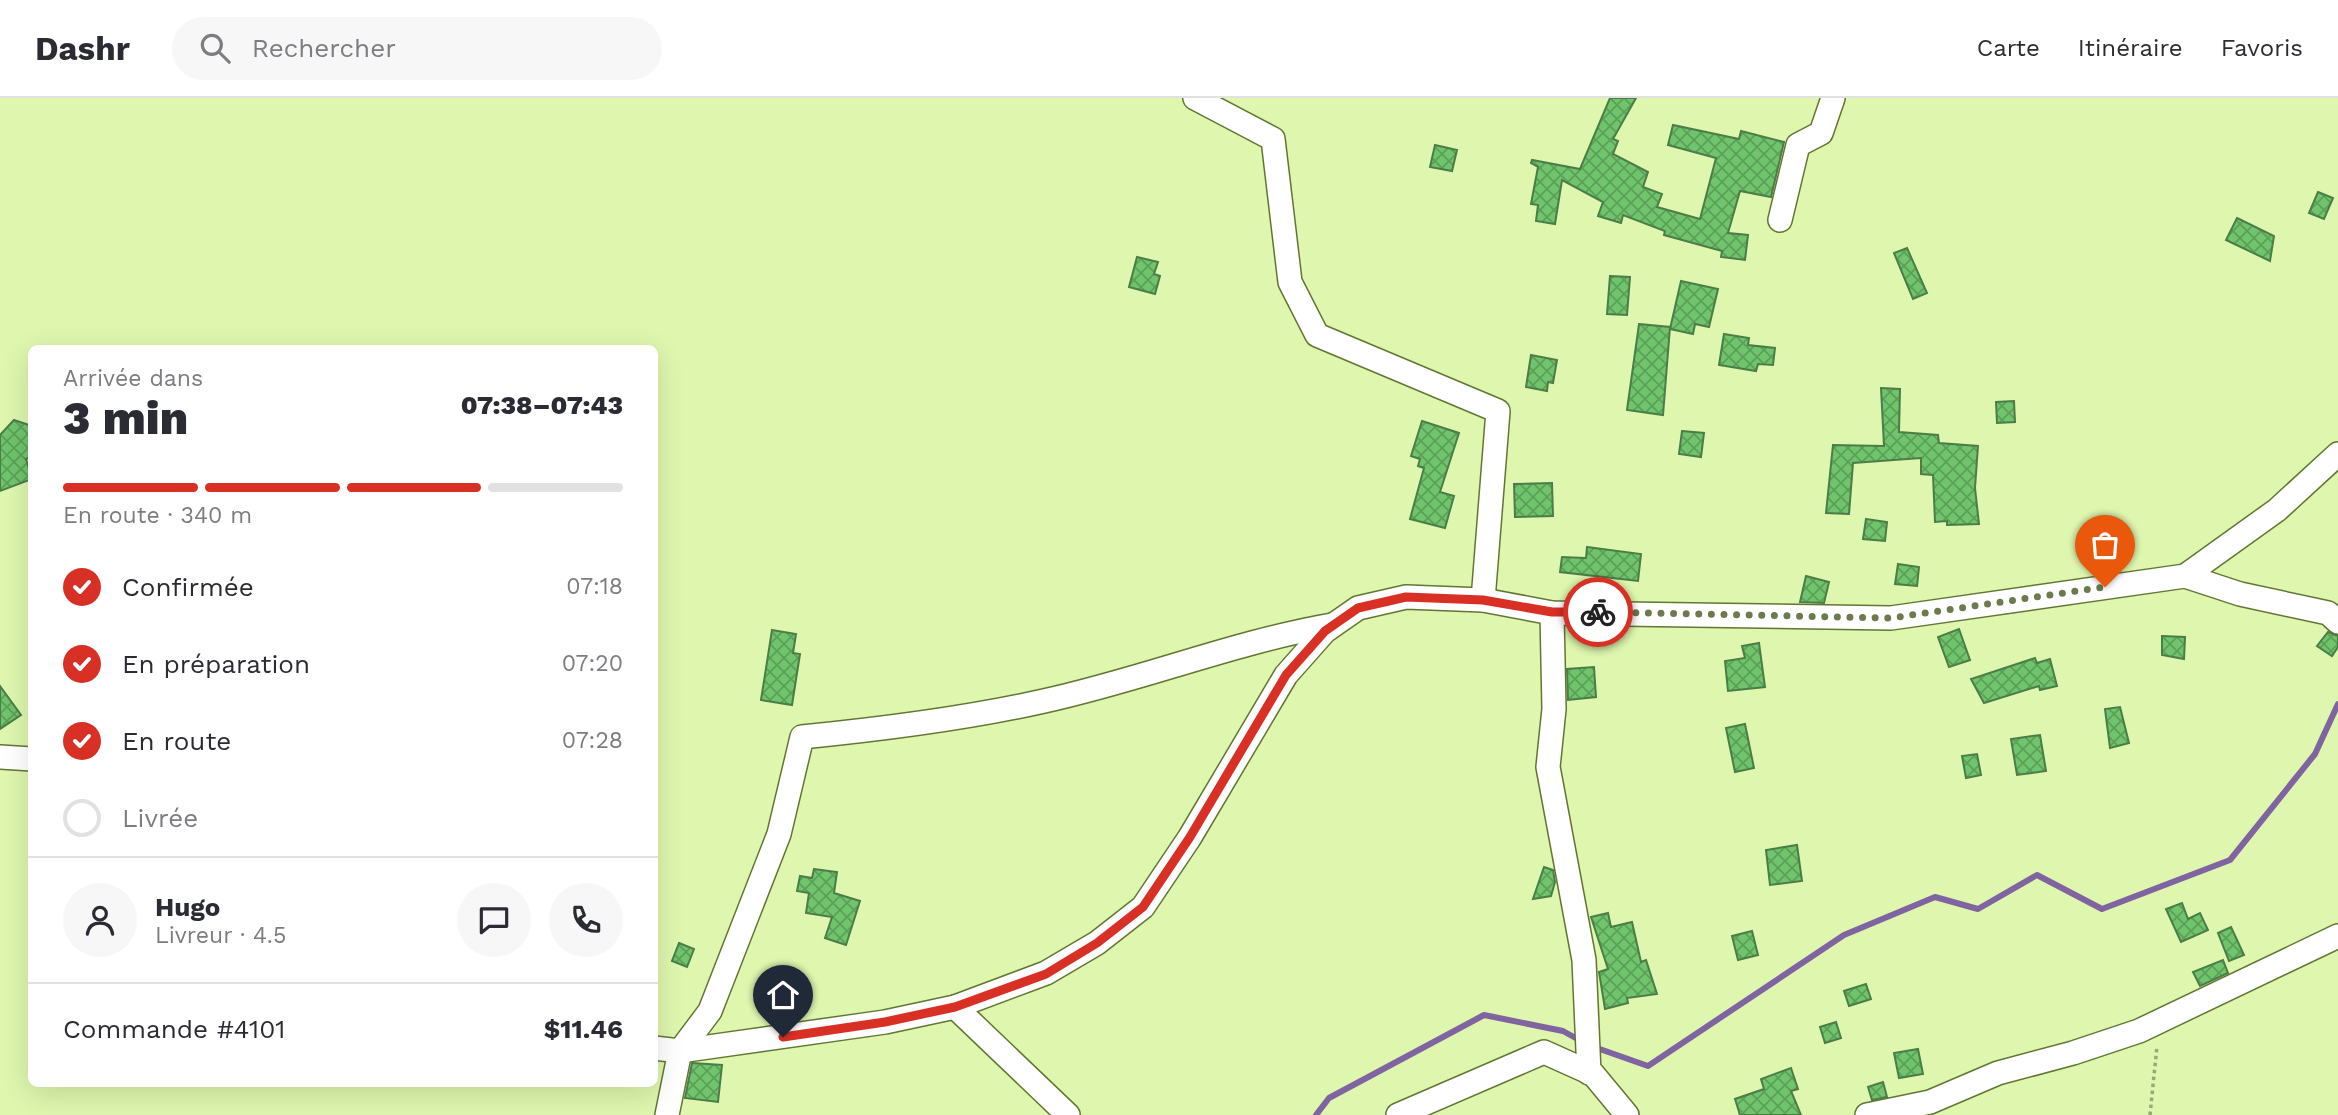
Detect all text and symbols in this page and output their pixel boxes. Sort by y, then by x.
search box [172,17,662,80]
text: Dashr [35,29,130,68]
icon: search [196,29,234,67]
text: Rechercher [252,33,396,63]
text: Carte [1977,34,2040,62]
text: Itinéraire [2078,34,2183,62]
text: Favoris [2221,34,2303,62]
text: Arrivée dans [63,365,203,392]
text: 07:38–07:43 [461,390,623,420]
text: 3 min [63,391,188,445]
text: En route · 340 m [63,502,252,529]
pin [2075,515,2135,587]
icon: bag [2086,526,2124,564]
icon: check [63,568,101,606]
text: Confirmée [122,572,254,602]
text: 07:18 [566,573,623,600]
courier [1563,577,1633,647]
icon: bike [1579,593,1617,631]
icon: check [63,645,101,683]
text: En préparation [122,649,310,679]
text: 07:20 [562,650,623,677]
icon: check [63,722,101,760]
text: En route [122,726,231,756]
text: 07:28 [562,727,623,754]
text: Livrée [122,803,198,833]
button: person [63,883,137,957]
button: chat [457,883,531,957]
button: phone [549,883,623,957]
text: Hugo [155,892,220,922]
text: Livreur · 4.5 [155,922,286,949]
pin [753,965,813,1037]
icon: home [764,976,802,1014]
text: Commande #4101 [63,1014,286,1044]
text: $11.46 [544,1014,623,1044]

